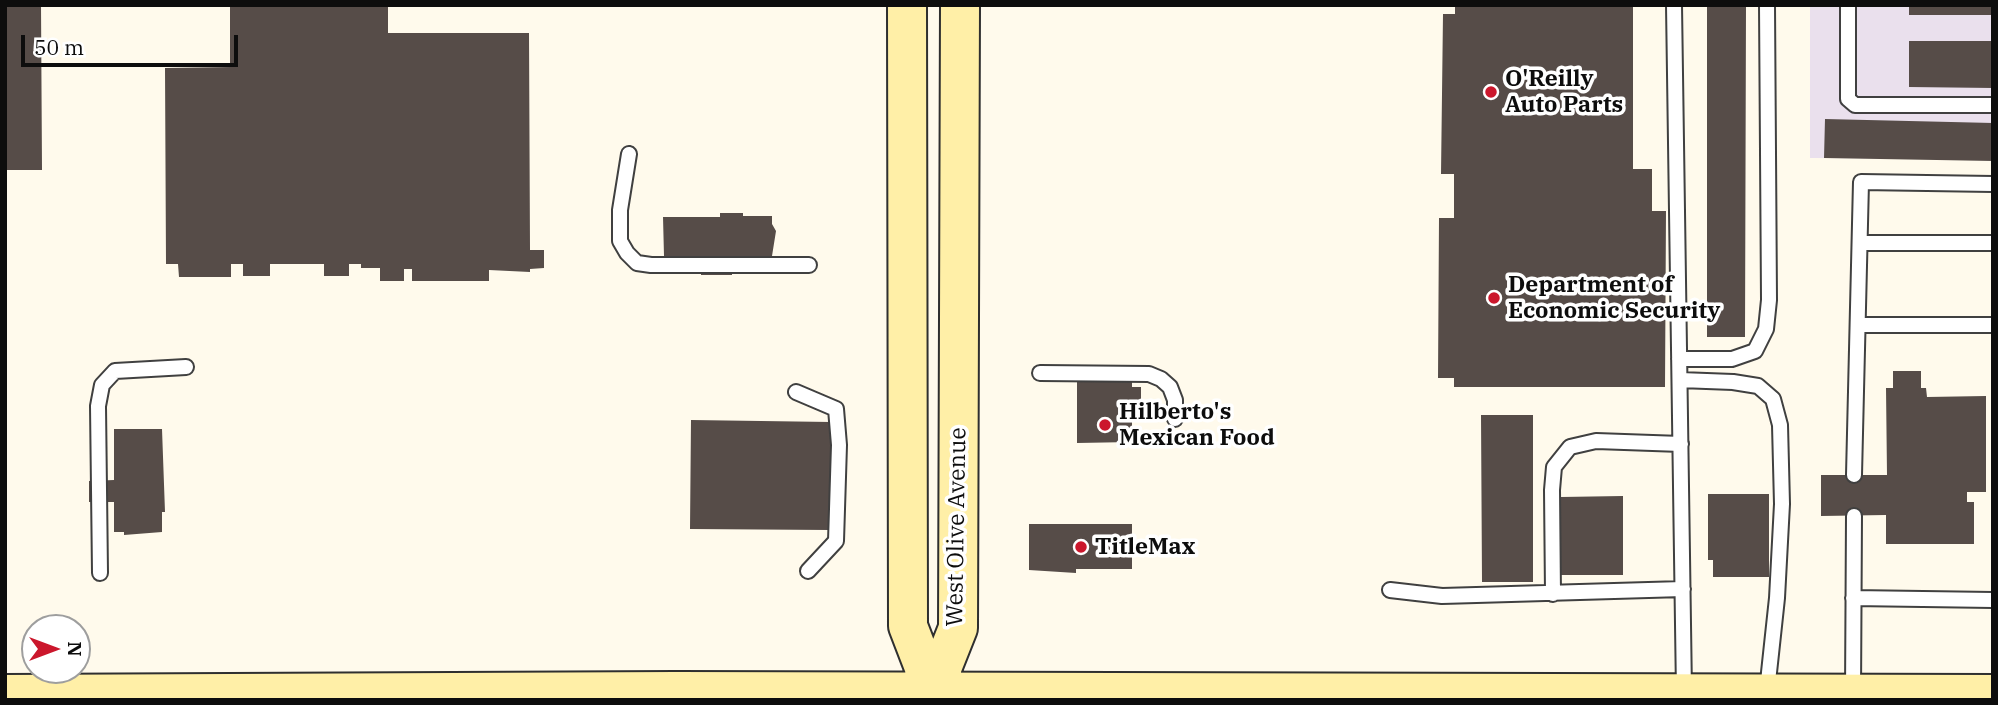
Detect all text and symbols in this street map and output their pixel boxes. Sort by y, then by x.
scale bar [24,21,242,65]
text: 50 m [34,33,84,61]
place label: O'Reilly Auto Parts [1505,65,1623,119]
marker: O'Reilly Auto Parts [1483,84,1499,100]
place label: Department of Economic Security [1508,271,1720,325]
marker: Department of Economic Security [1486,290,1502,306]
place label: Hilberto's Mexican Food [1119,398,1275,452]
marker: Hilberto's Mexican Food [1097,417,1113,433]
street label: West Olive Avenue [941,427,973,627]
place label: TitleMax [1095,533,1195,561]
marker: TitleMax [1073,539,1089,555]
north arrow [21,614,91,684]
text: N [63,641,87,657]

